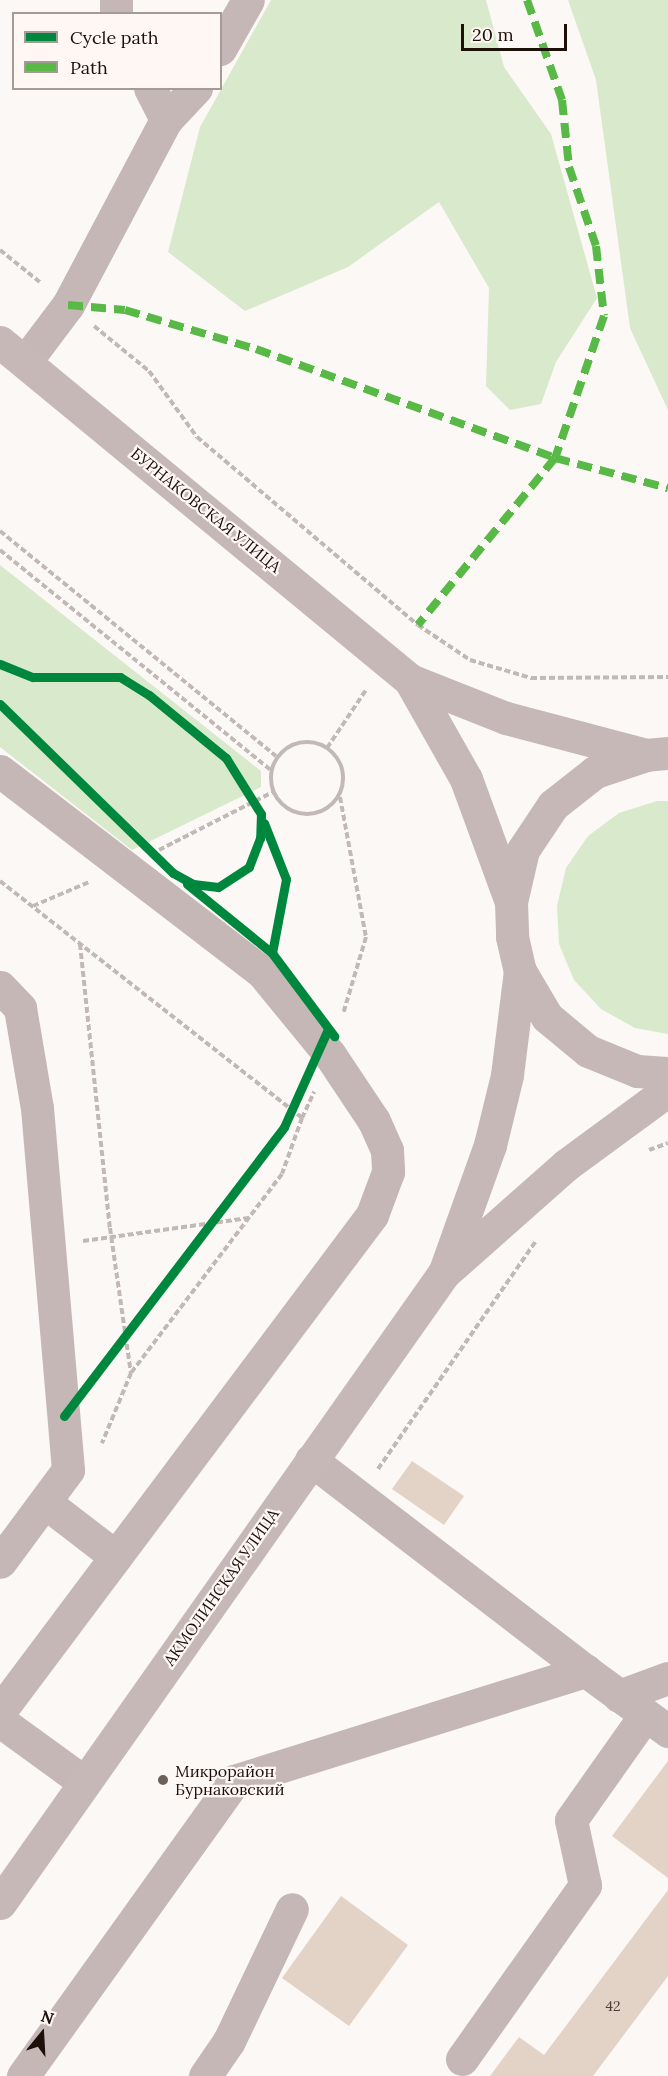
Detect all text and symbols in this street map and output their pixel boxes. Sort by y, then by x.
legend [12,12,222,90]
scale bar [464,12,570,50]
text: 20 m [472,23,514,46]
text: Cycle path [70,26,159,49]
text: Path [70,56,108,79]
street label: БУРНАКОВСКАЯ УЛИЦА [127,443,285,577]
street label: АКМОЛИНСКАЯ УЛИЦА [159,1505,283,1669]
place label: Микрорайон Бурнаковский [175,1761,285,1799]
marker: Микрорайон Бурнаковский [156,1773,170,1787]
house number: 42 [605,1998,621,2014]
north arrow [12,2004,72,2064]
text: N [39,2005,57,2028]

